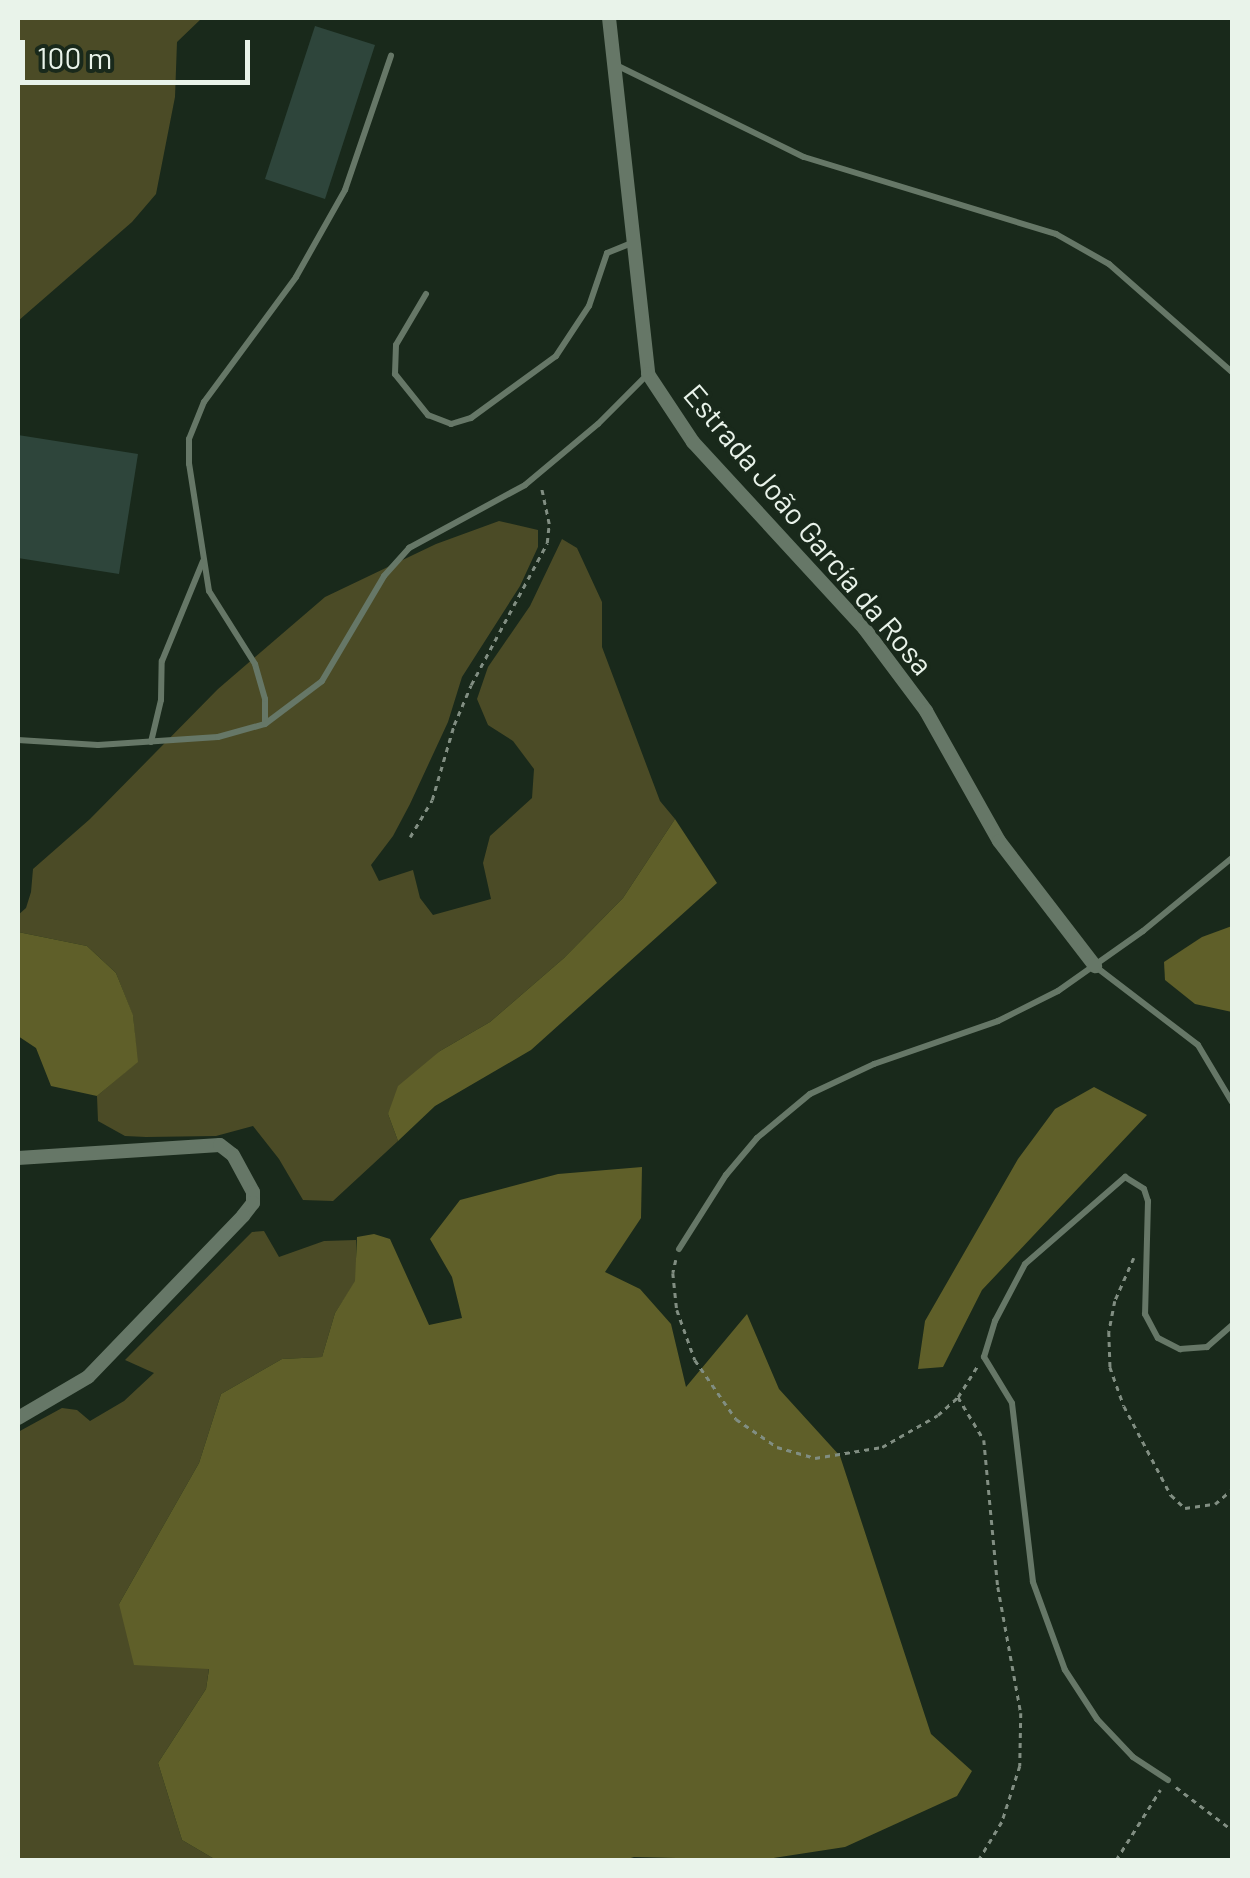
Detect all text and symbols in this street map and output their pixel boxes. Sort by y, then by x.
scale bar [25,20,255,82]
text: 100 m [37,39,112,75]
street label: Estrada João García da Rosa [677,376,941,682]

